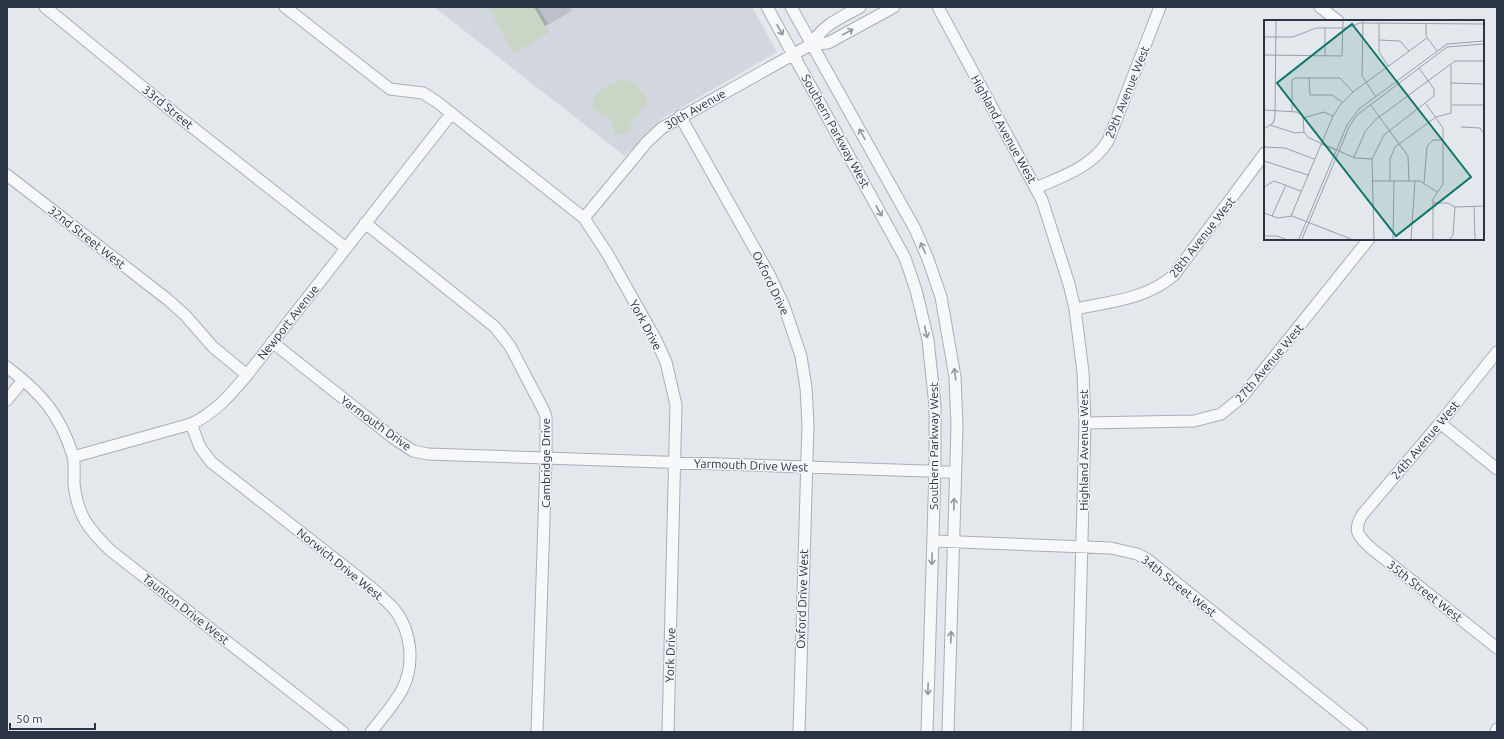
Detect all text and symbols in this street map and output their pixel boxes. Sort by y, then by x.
inset map [1264,20,1484,240]
one-way arrow [777,24,785,36]
one-way arrow [842,27,854,35]
street label: 29th Avenue West [1103,44,1152,140]
street label: Southern Parkway West [799,72,873,190]
street label: Highland Avenue West [969,73,1039,186]
street label: 33rd Street [140,83,196,132]
street label: 30th Avenue [662,86,728,132]
one-way arrow [857,128,865,140]
street label: 28th Avenue West [1167,194,1238,280]
street label: 32nd Street West [46,203,128,271]
one-way arrow [876,205,884,217]
one-way arrow [919,243,926,255]
street label: Oxford Drive [750,249,792,317]
street label: Newport Avenue [255,282,321,362]
street label: York Drive [627,298,665,352]
street label: 27th Avenue West [1232,321,1306,405]
one-way arrow [922,325,930,338]
one-way arrow [951,368,958,381]
street label: Southern Parkway West [927,382,940,510]
street label: Highland Avenue West [1077,389,1090,511]
street label: Yarmouth Drive [338,393,414,453]
street label: 24th Avenue West [1388,398,1462,482]
street label: Cambridge Drive [539,418,552,508]
street label: Yarmouth Drive West [694,457,809,474]
one-way arrow [950,498,958,511]
street label: Norwich Drive West [295,525,386,603]
street label: Oxford Drive West [794,549,810,649]
one-way arrow [928,552,936,565]
street label: 34th Street West [1139,553,1219,619]
street label: 35th Street West [1385,558,1465,624]
street label: Taunton Drive West [140,571,232,647]
street label: York Drive [663,627,677,683]
one-way arrow [947,631,955,644]
one-way arrow [924,682,932,695]
scale bar [10,705,95,731]
text: 50 m [16,712,43,725]

